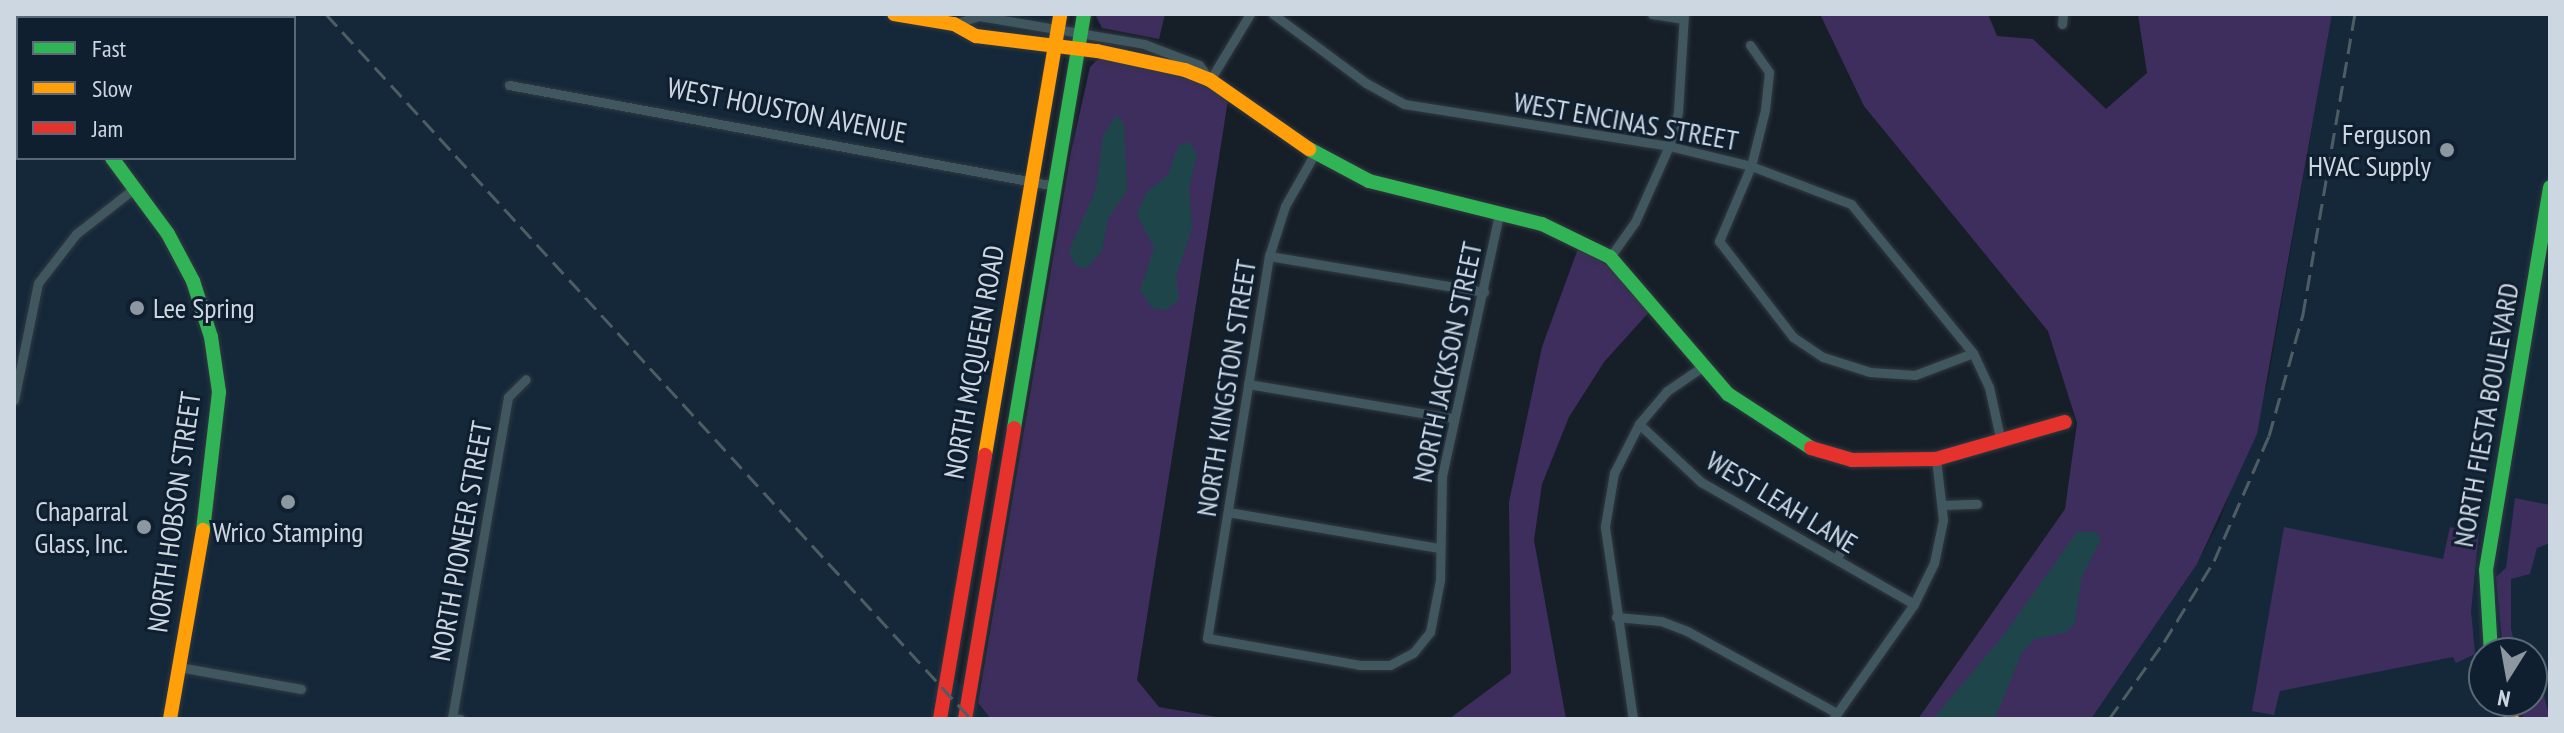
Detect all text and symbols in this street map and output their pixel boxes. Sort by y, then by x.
legend [16,16,296,160]
text: Fast [92,33,126,64]
street label: WEST HOUSTON AVENUE [664,70,910,150]
text: Slow [92,73,132,104]
street label: WEST ENCINAS STREET [1511,85,1741,157]
text: Jam [92,113,123,144]
place label: Ferguson HVAC Supply [2307,117,2431,183]
marker: Ferguson HVAC Supply [2438,141,2456,159]
street label: NORTH JACKSON STREET [1405,239,1489,485]
street label: NORTH MCQUEEN ROAD [937,243,1011,481]
street label: NORTH KINGSTON STREET [1189,257,1263,519]
street label: NORTH FIESTA BOULEVARD [2446,280,2526,550]
place label: Lee Spring [153,291,255,325]
marker: Lee Spring [128,299,146,317]
street label: NORTH HOBSON STREET [140,390,208,634]
street label: NORTH PIONEER STREET [423,418,499,664]
street label: WEST LEAH LANE [1700,444,1864,560]
marker: Wrico Stamping [279,493,297,511]
place label: Chaparral Glass, Inc. [33,494,128,560]
place label: Wrico Stamping [213,515,363,549]
marker: Chaparral Glass, Inc. [135,518,153,536]
north arrow [2468,637,2548,717]
text: N [2495,684,2512,713]

